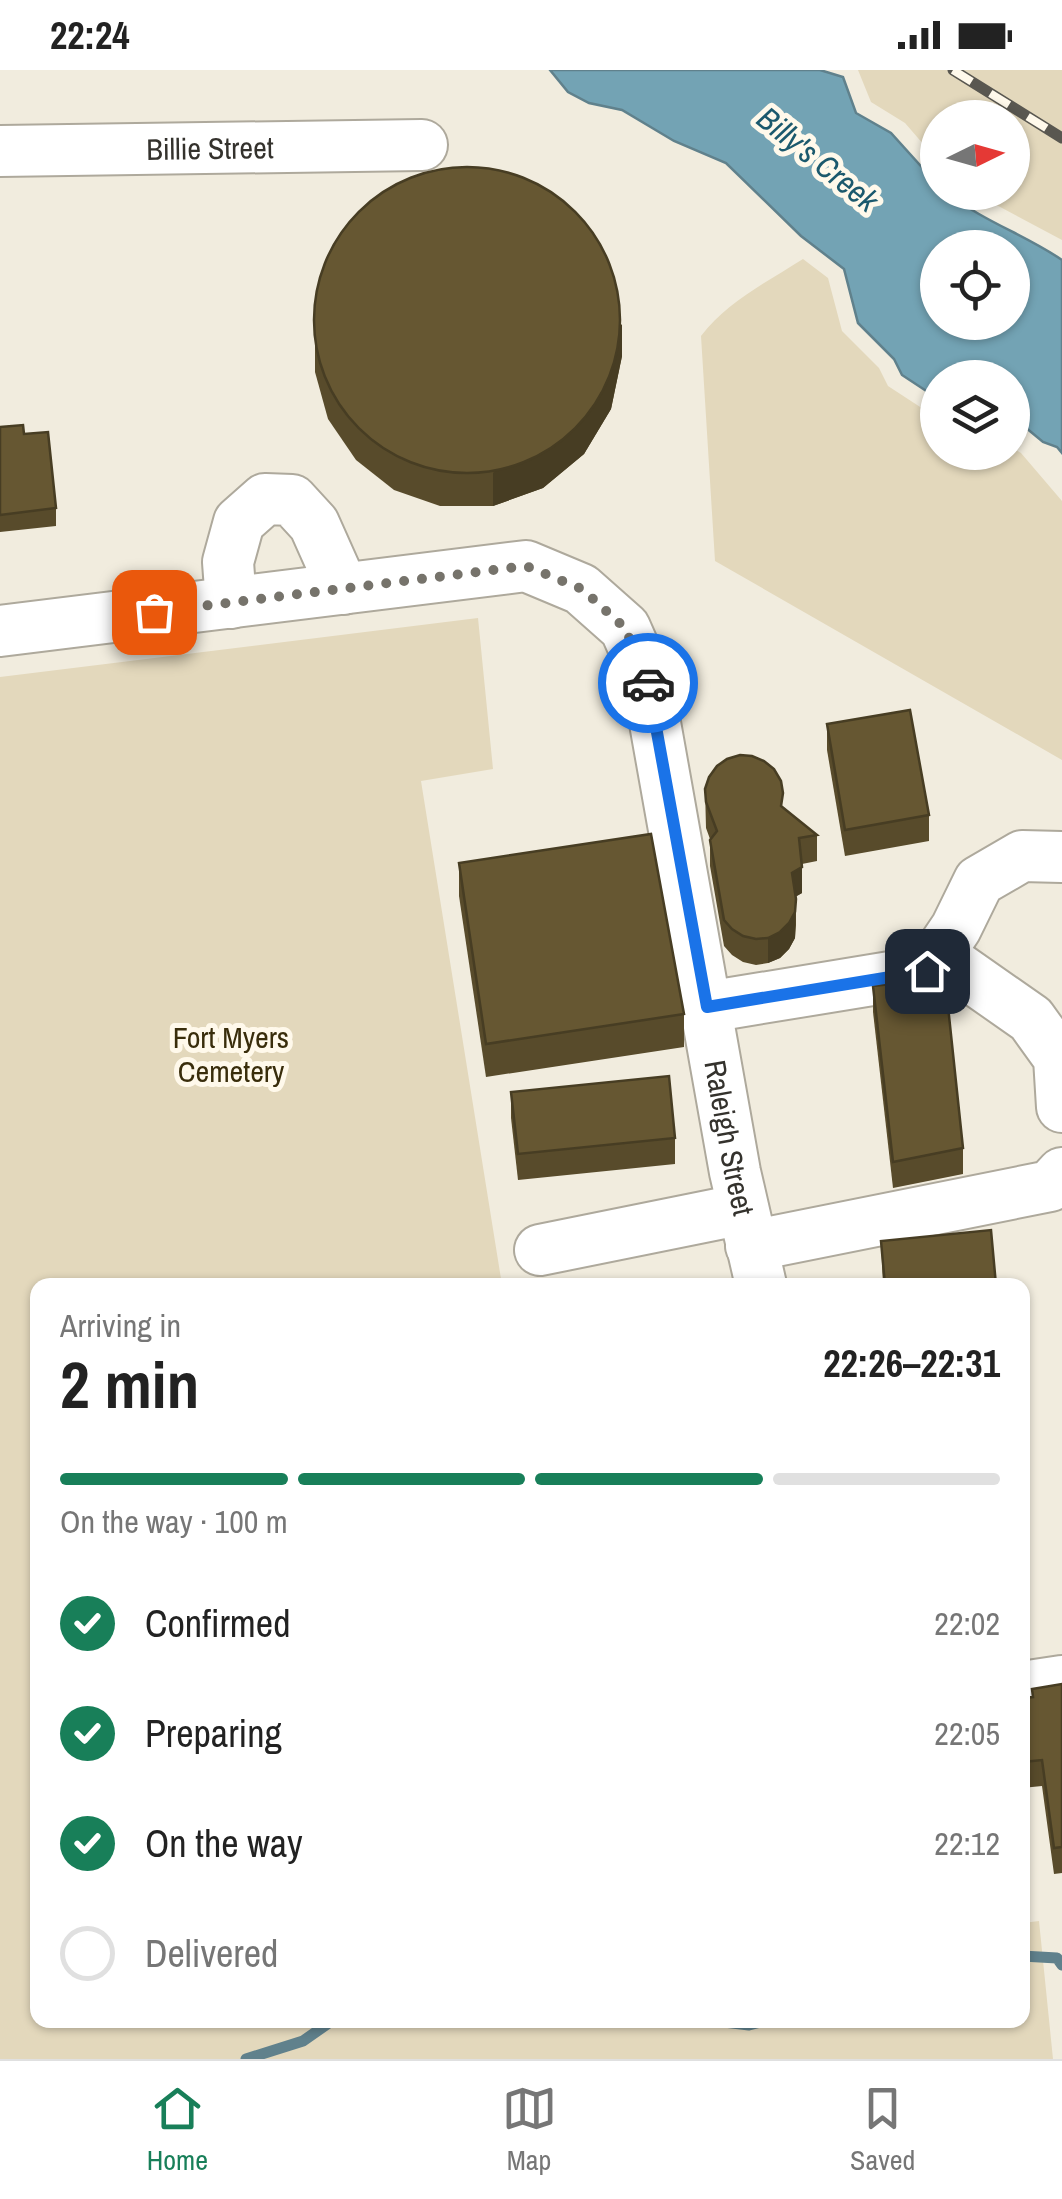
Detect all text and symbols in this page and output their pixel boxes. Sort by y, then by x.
text: 22:24 [50,10,130,61]
water label: Billy's Creek [748,97,889,222]
north arrow [920,100,1030,210]
map controls [920,100,1030,470]
street label: Billie Street [146,127,274,169]
button: locate [920,230,1030,340]
button: layers [920,360,1030,470]
pin [112,570,197,655]
icon: bag [127,585,182,640]
courier [598,633,698,733]
icon: car [621,656,676,711]
pin [885,929,970,1014]
icon: home [900,944,955,999]
park label: Fort Myers Cemetery [173,1017,289,1091]
street label: Raleigh Street [695,1057,764,1219]
text: Arriving in [60,1304,181,1347]
text: 22:26–22:31 [823,1338,1000,1389]
text: 2 min [60,1341,199,1428]
text: On the way · 100 m [60,1500,288,1543]
icon: check [60,1596,115,1651]
text: Confirmed [145,1598,290,1649]
text: 22:02 [934,1602,1000,1645]
icon: check [60,1706,115,1761]
text: Preparing [145,1708,282,1759]
text: 22:05 [934,1712,1000,1755]
icon: check [60,1816,115,1871]
text: On the way [145,1818,303,1869]
text: 22:12 [934,1822,1000,1865]
text: Delivered [145,1928,278,1979]
tab: Home [147,2081,208,2179]
tab: Map [502,2081,557,2179]
tab: Saved [850,2081,915,2179]

